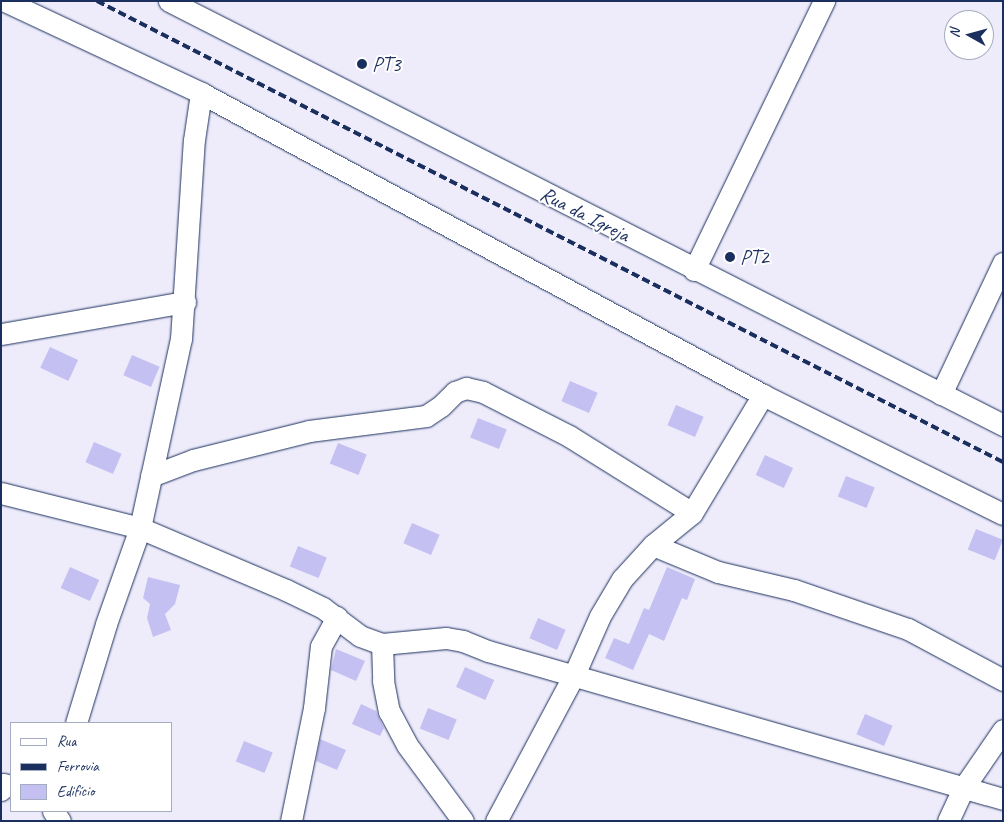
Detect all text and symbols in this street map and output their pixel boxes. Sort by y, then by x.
north arrow [944,10,994,60]
text: N [946,28,964,39]
place label: PT3 [372,51,401,77]
marker: PT3 [356,58,368,70]
street label: Rua da Igreja [536,181,634,247]
place label: PT2 [740,244,769,270]
marker: PT2 [724,251,736,263]
legend [10,722,172,812]
text: Rua [57,732,76,751]
text: Ferrovia [57,757,99,776]
text: Edifício [57,782,94,801]

